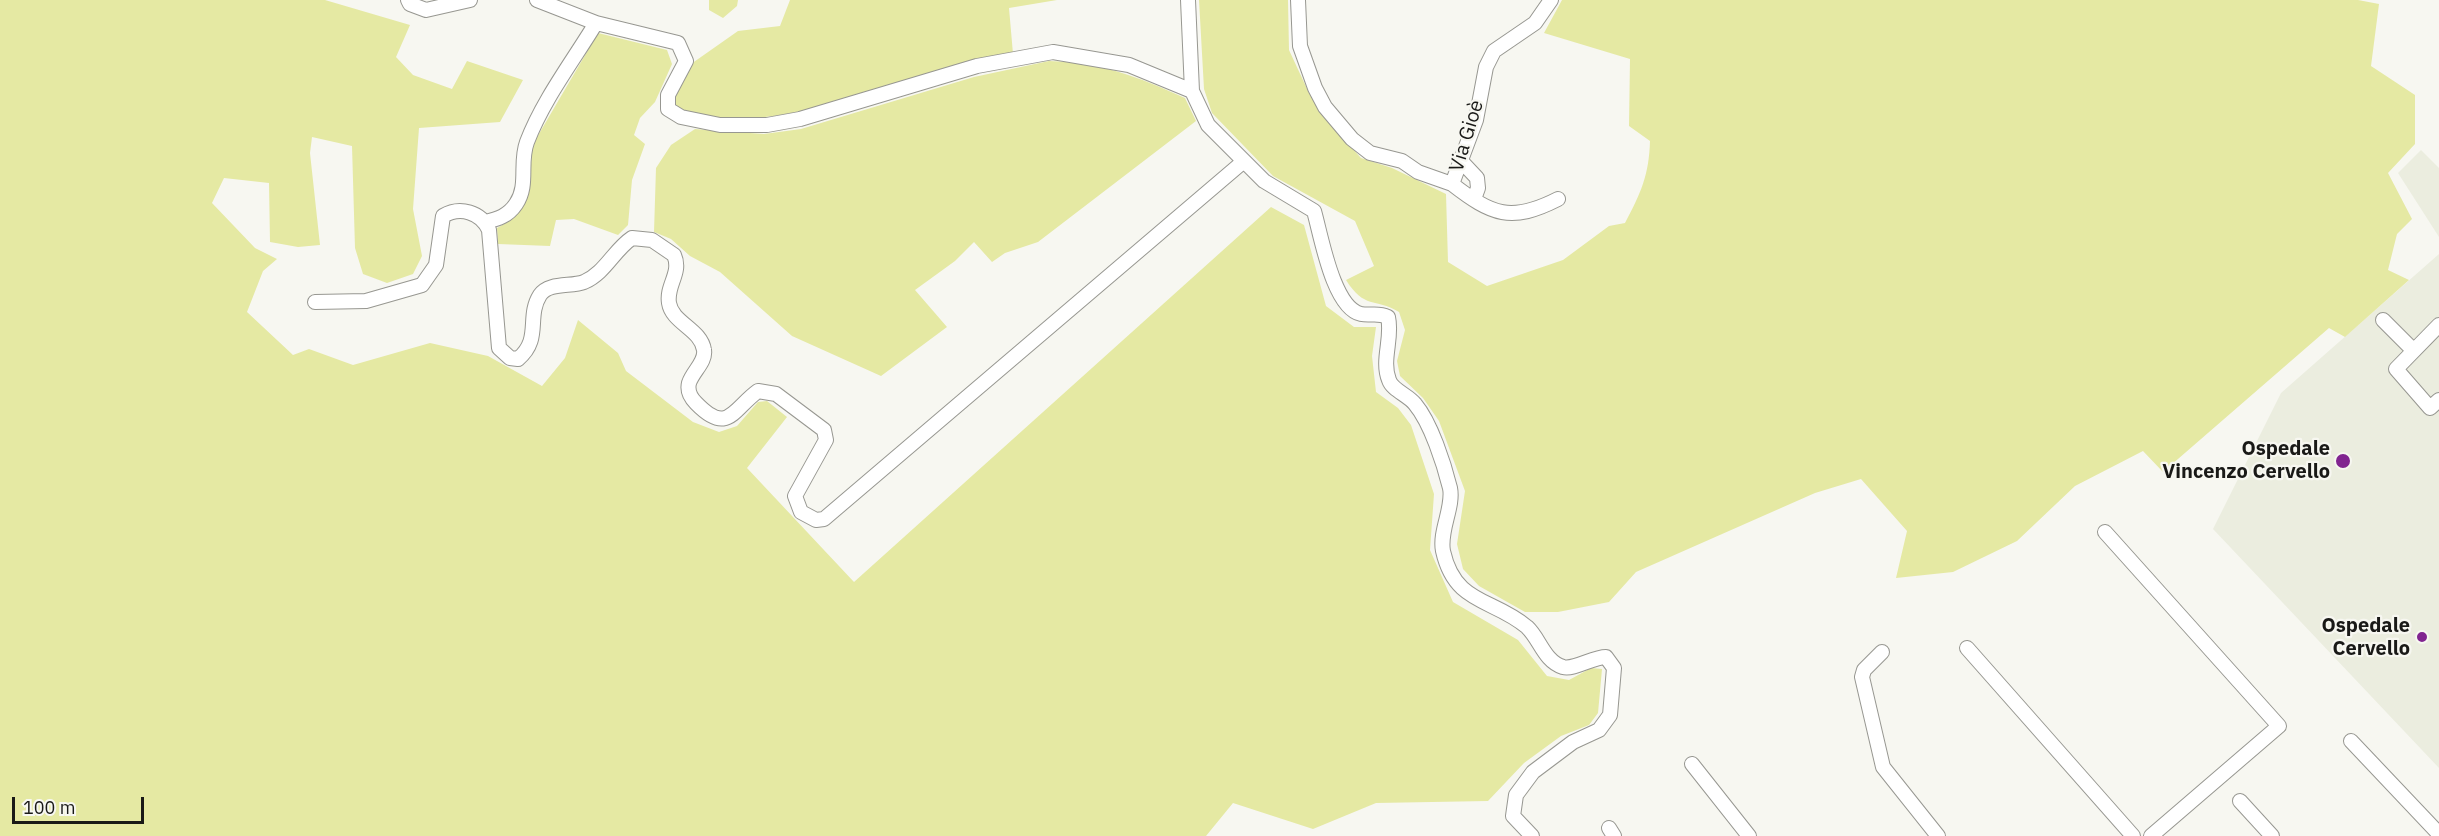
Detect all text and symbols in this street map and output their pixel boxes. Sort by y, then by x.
street label: Via Gioè [1445,97,1489,175]
place label: Ospedale Vincenzo Cervello [2162,437,2330,484]
marker: Ospedale Vincenzo Cervello [2334,452,2352,470]
place label: Ospedale Cervello [2321,614,2410,661]
marker: Ospedale Cervello [2415,630,2429,644]
scale bar [15,785,147,823]
text: 100 m [23,796,75,819]

